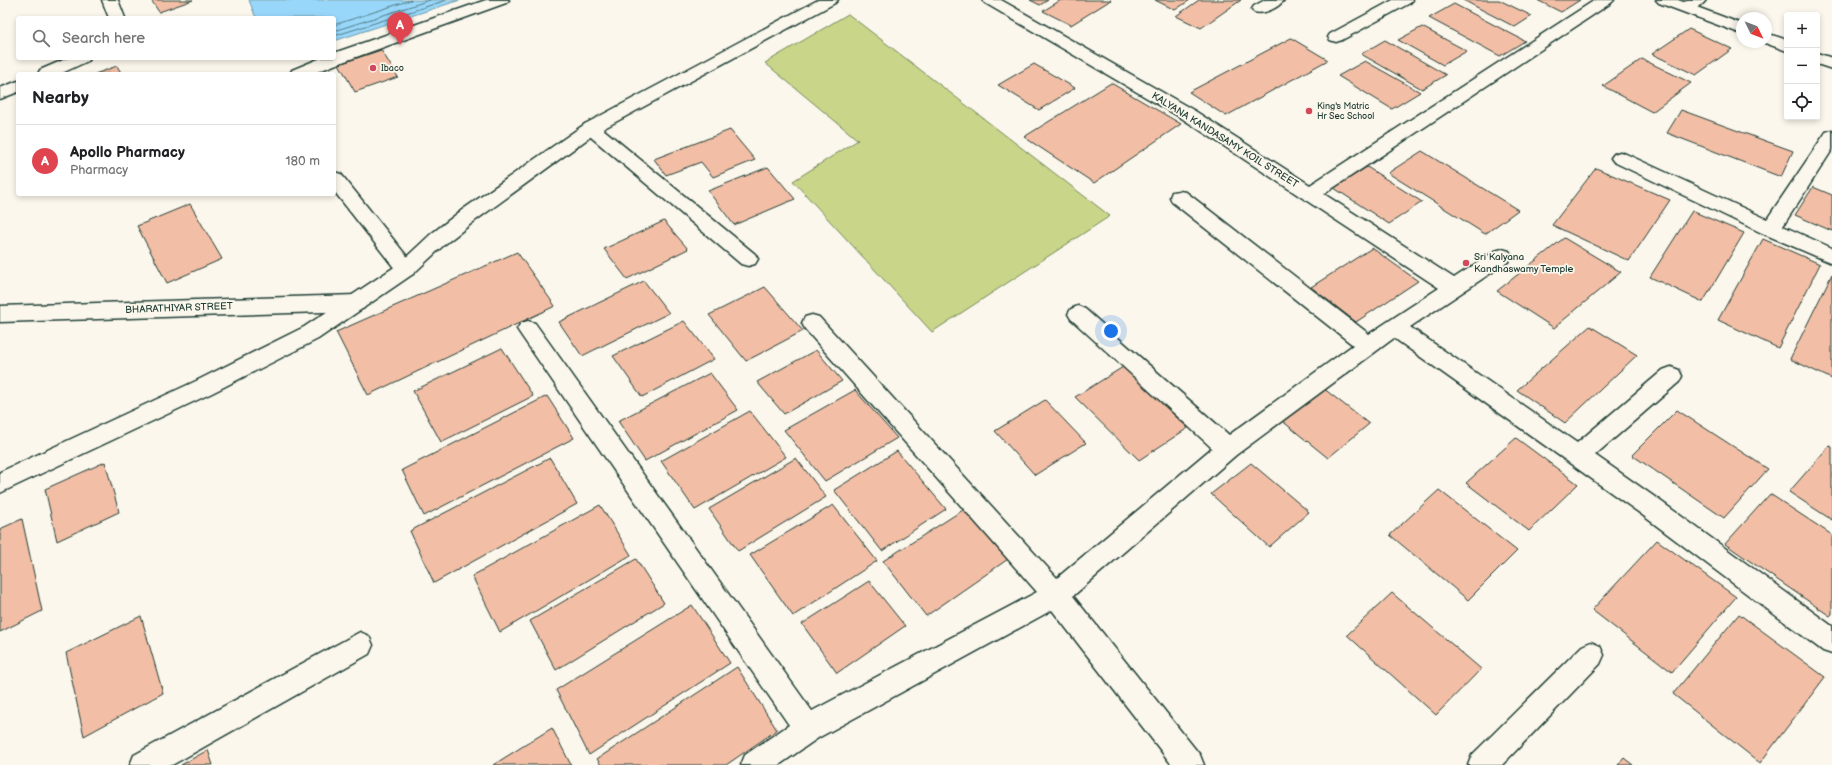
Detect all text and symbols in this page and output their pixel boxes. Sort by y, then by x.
pin: A [387,12,413,45]
north arrow [1736,12,1772,48]
map controls [1784,12,1820,120]
button: + [1784,12,1820,48]
search box [16,16,336,60]
icon: search [30,27,52,49]
text: Search here [62,29,145,48]
button: − [1784,48,1820,84]
marker: Ibaco [368,63,378,73]
place label: Ibaco [381,63,404,74]
button: locate [1784,84,1820,120]
text: Nearby [32,88,89,108]
street label: KALYANA KANDASAMY KOIL STREET [1149,90,1301,190]
place label: King's Matric Hr Sec School [1317,101,1374,122]
marker: King's Matric Hr Sec School [1304,106,1314,116]
text: Apollo Pharmacy [70,143,185,162]
text: A [41,153,49,169]
text: 180 m [285,153,320,169]
text: Pharmacy [70,162,128,178]
place label: Sri Kalyana Kandhaswamy Temple [1474,251,1573,275]
marker: Sri Kalyana Kandhaswamy Temple [1461,258,1471,268]
street label: BHARATHIYAR STREET [125,300,233,316]
your location [1101,321,1121,341]

